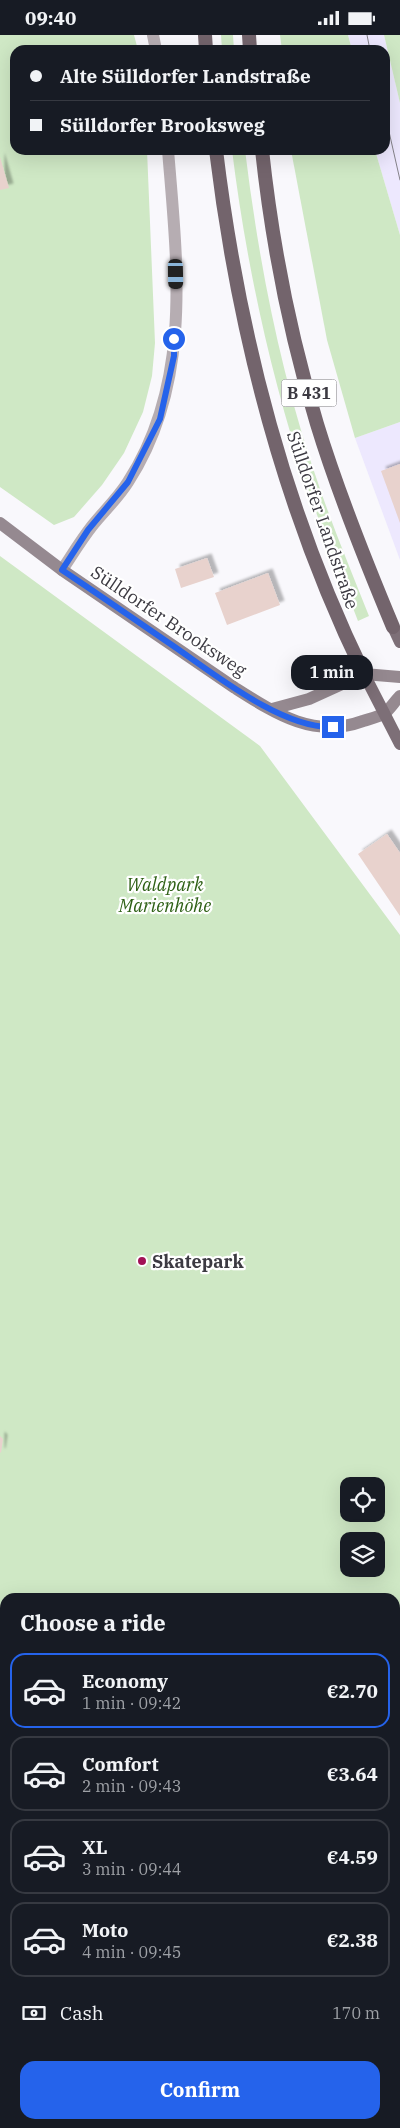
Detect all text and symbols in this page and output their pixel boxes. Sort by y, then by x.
text: 09:40 [25,6,76,30]
text: Alte Sülldorfer Landstraße [60,64,311,88]
text: Sülldorfer Brooksweg [60,113,265,137]
car [168,259,183,289]
route start [163,328,185,350]
road number: B 431 [282,379,336,407]
street label: Sülldorfer Landstraße [282,428,364,612]
street label: Sülldorfer Brooksweg [87,560,251,682]
callout: 1 min [292,655,374,689]
text: 1 min [310,662,354,682]
route end [322,716,344,738]
park label: Waldpark Marienhöhe [118,873,211,917]
place label: Skatepark [152,1250,244,1273]
marker: Skatepark [136,1255,148,1267]
map controls [340,1477,385,1577]
button: locate [340,1477,385,1522]
button: layers [340,1532,385,1577]
text: Choose a ride [20,1608,166,1637]
icon: car [22,1668,67,1713]
text: Economy [82,1669,168,1693]
text: €2.70 [327,1679,378,1703]
text: 1 min · 09:42 [82,1693,181,1713]
icon: car [22,1751,67,1796]
text: Comfort [82,1752,159,1776]
text: €3.64 [327,1762,378,1786]
text: 2 min · 09:43 [82,1776,181,1796]
icon: car [22,1834,67,1879]
text: XL [82,1835,108,1859]
text: €4.59 [327,1845,378,1869]
text: 3 min · 09:44 [82,1859,181,1879]
icon: car [22,1917,67,1962]
text: Moto [82,1918,128,1942]
text: €2.38 [327,1928,378,1952]
text: 4 min · 09:45 [82,1942,181,1962]
icon: cash [20,1999,48,2027]
text: Cash [60,2001,104,2025]
text: 170 m [332,2003,380,2023]
button: Confirm [20,2061,380,2119]

